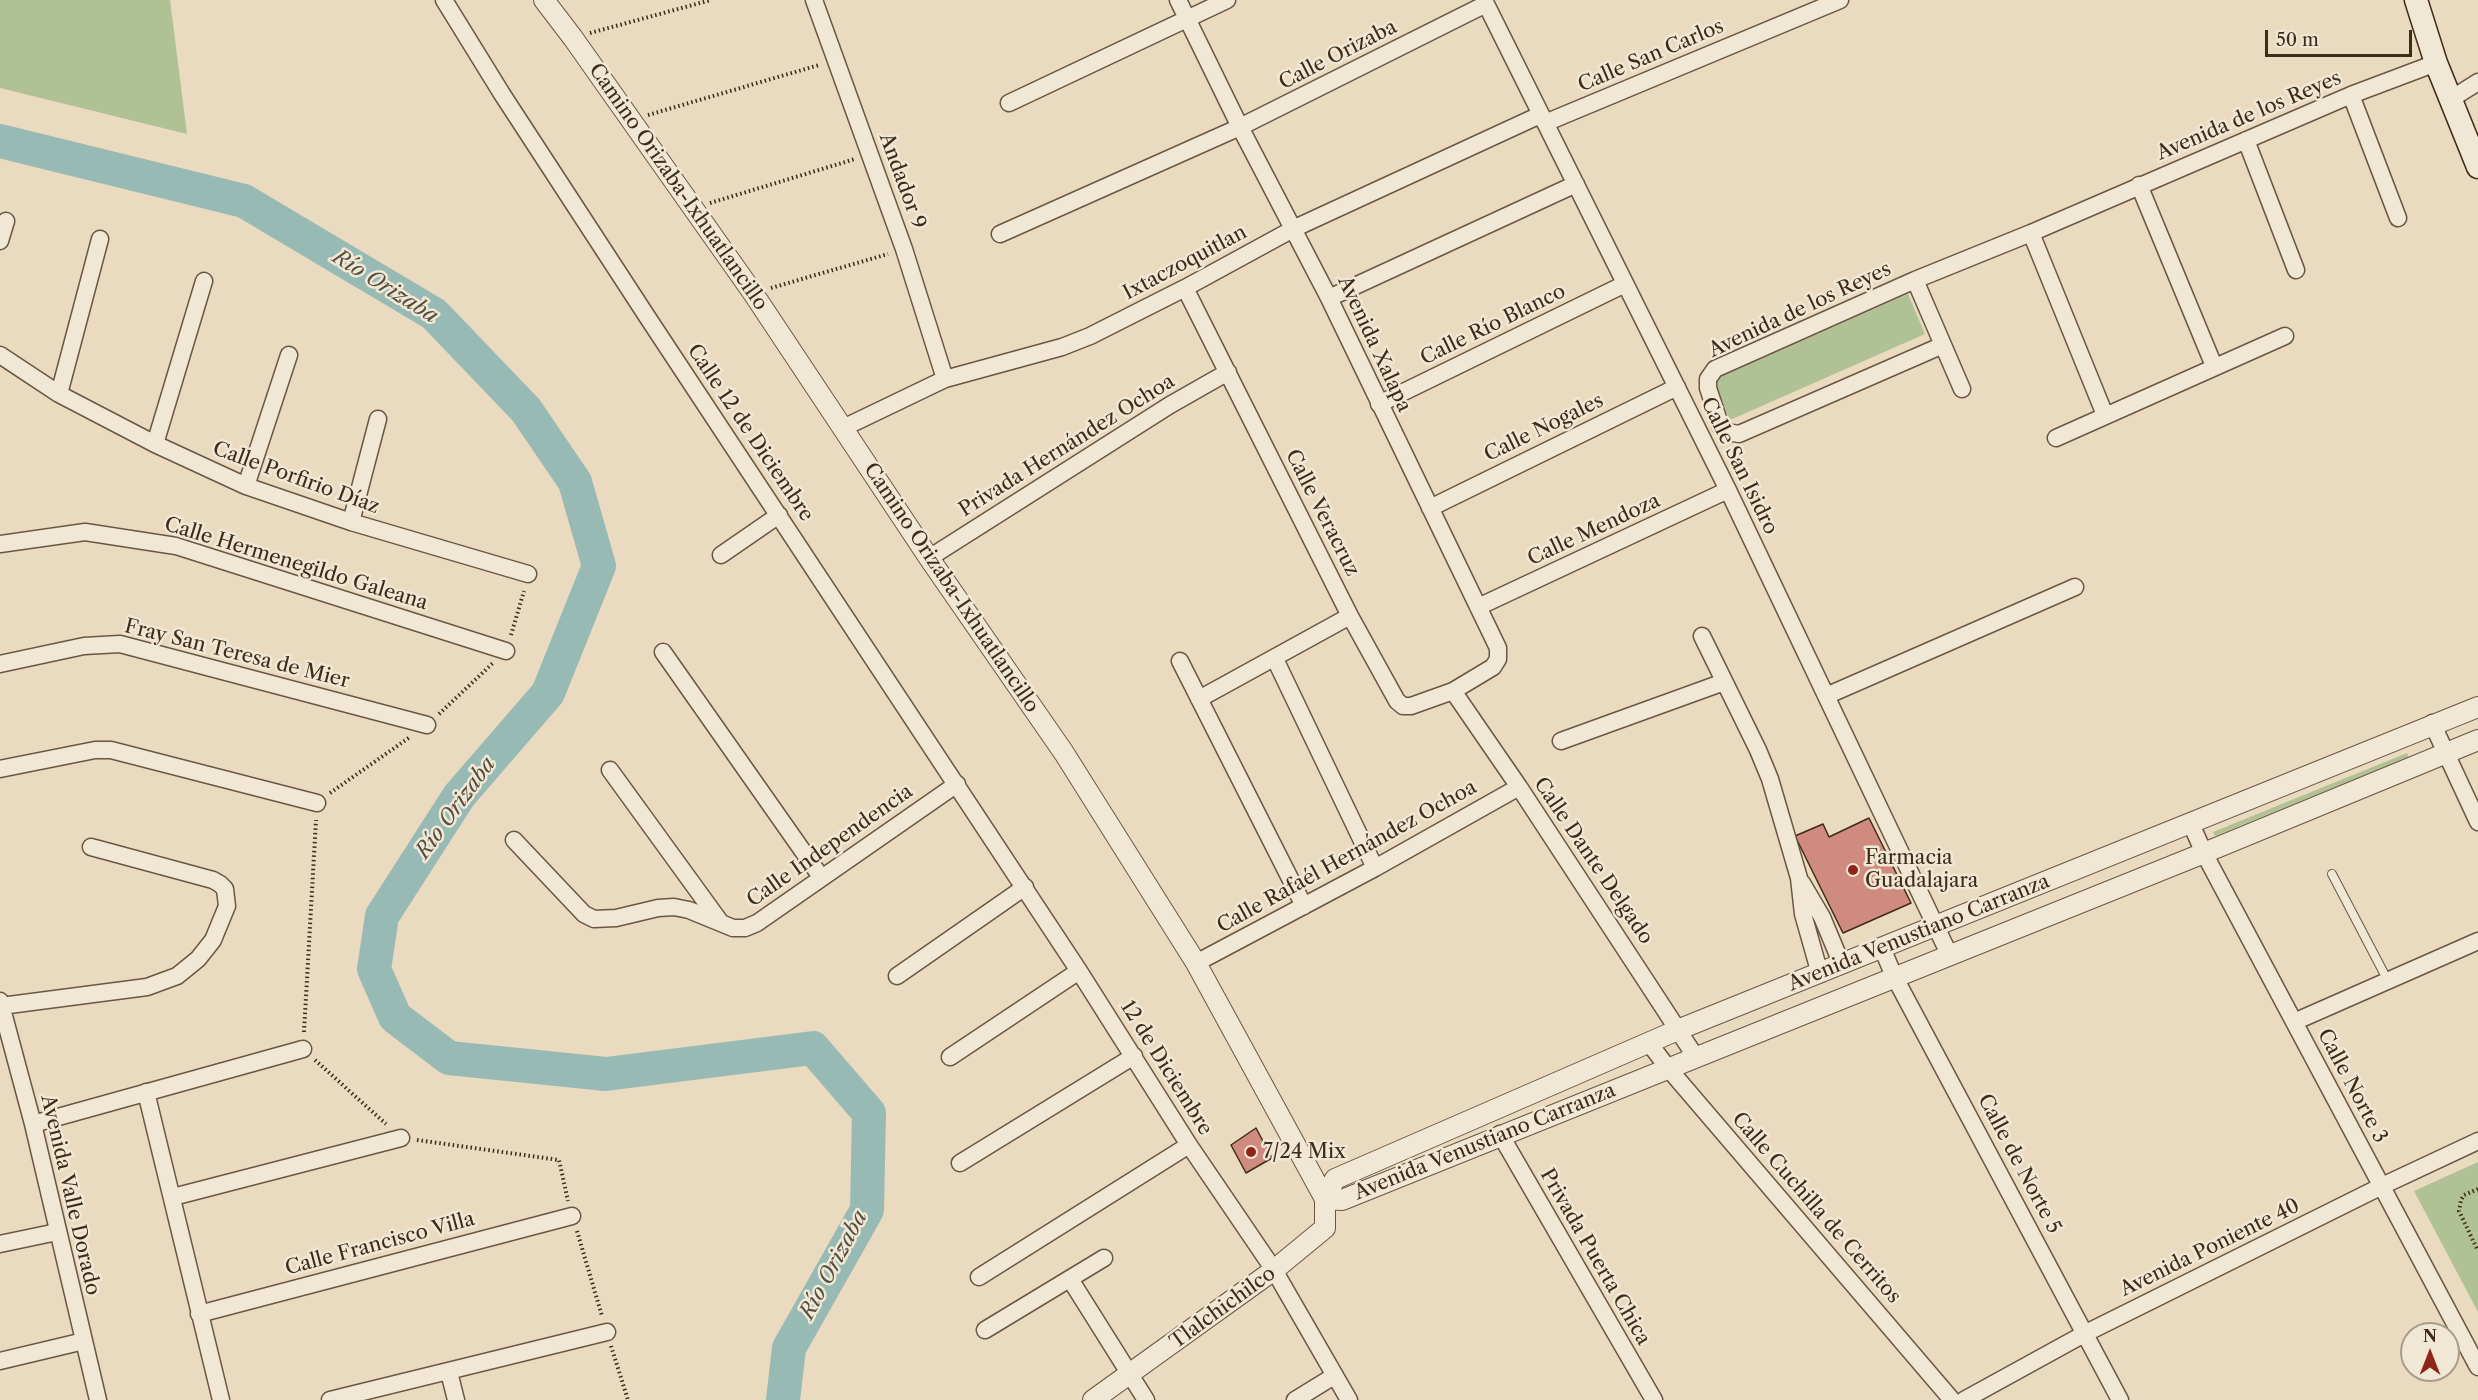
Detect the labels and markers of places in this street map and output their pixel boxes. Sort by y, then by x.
place label: Farmacia Guadalajara [1865,846,1978,893]
marker: Farmacia Guadalajara [1846,863,1860,877]
place label: 7/24 Mix [1263,1140,1346,1164]
marker: 7/24 Mix [1244,1145,1258,1159]

